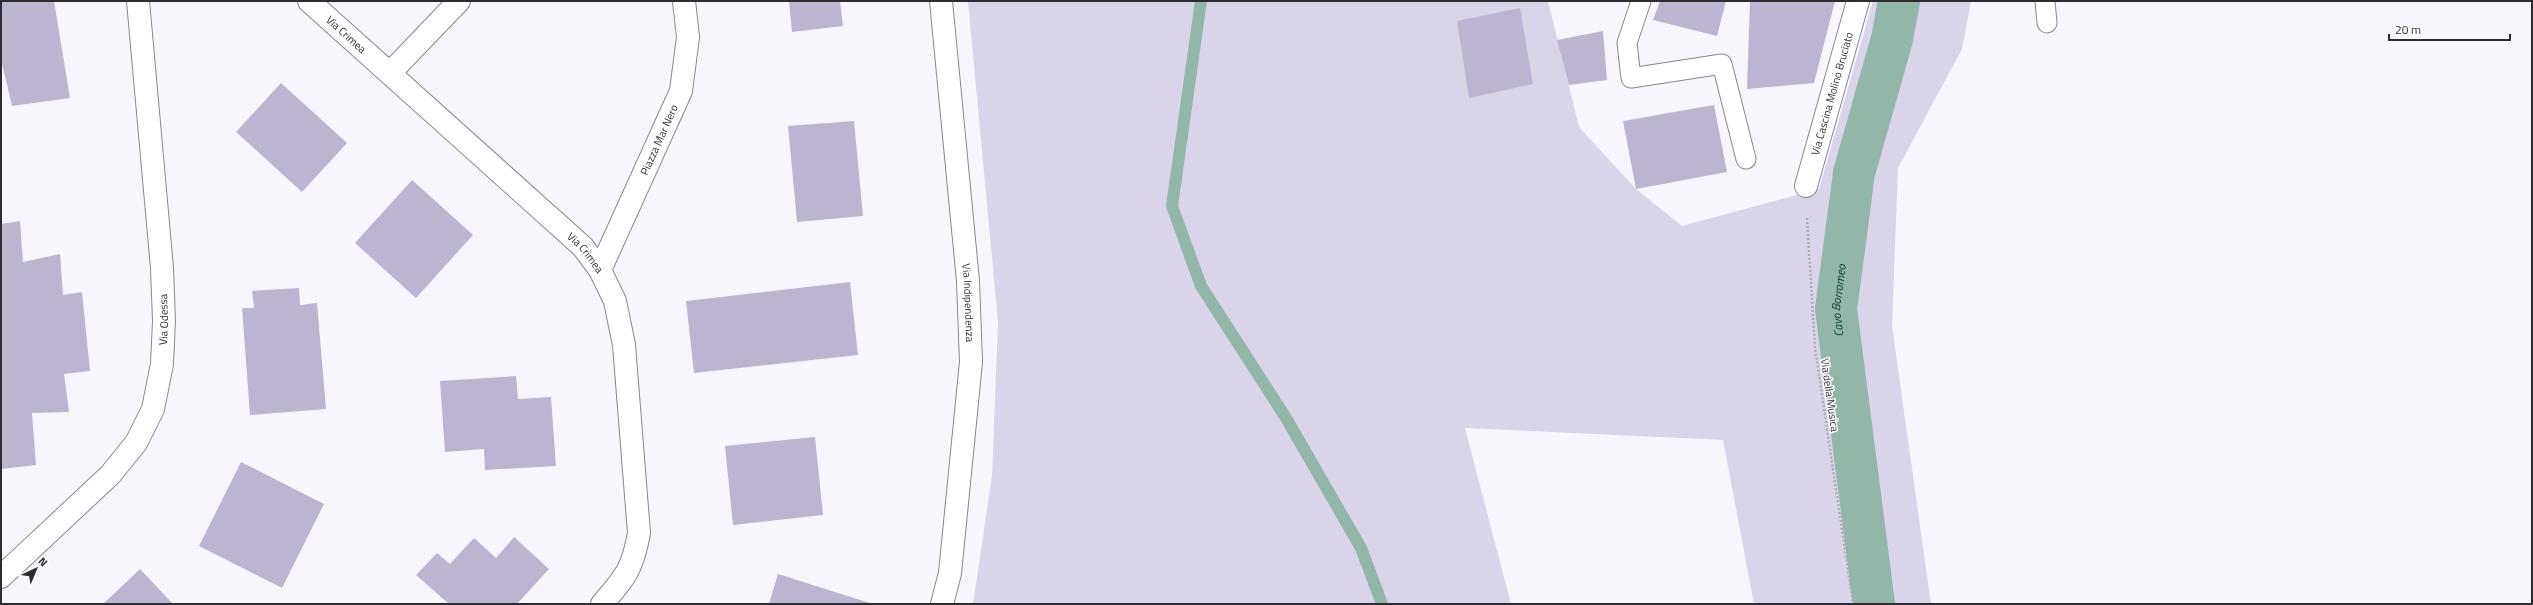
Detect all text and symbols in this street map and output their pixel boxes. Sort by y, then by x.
street label: Via Crimea [323,12,370,57]
scale bar [2389,16,2510,42]
text: 20 m [2395,20,2421,39]
street label: Via Cascina Molino Bruciato [1807,30,1857,157]
street label: Piazza Mar Nero [636,102,682,178]
street label: Via Crimea [564,228,608,277]
water label: Cavo Borromeo [1826,262,1851,338]
street label: Via Indipendenza [958,263,978,343]
street label: Via Odessa [155,293,172,345]
street label: Via della Musica [1817,357,1843,433]
north arrow [16,549,56,589]
text: N [35,553,51,570]

